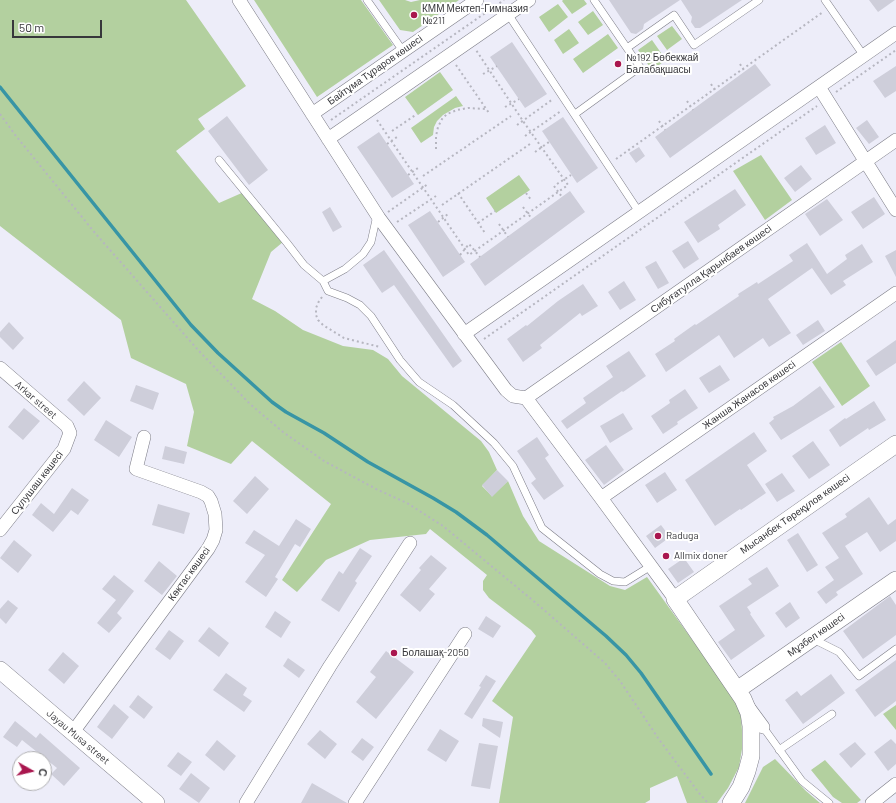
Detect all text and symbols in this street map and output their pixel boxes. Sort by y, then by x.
place label: КММ Мектеп-Гимназия №211 [422,3,528,26]
marker: КММ Мектеп-Гимназия №211 [409,10,419,20]
scale bar [14,12,104,38]
text: 50 m [19,20,44,34]
street label: Байтұма Тұраров көшесі [325,33,425,107]
place label: №192 Бөбекжай Балабақшасы [626,52,698,76]
marker: №192 Бөбекжай Балабақшасы [613,59,623,69]
street label: Сибуғатулла Қарынбаев көшесі [648,222,774,316]
street label: Жанша Жанасов көшесі [700,358,798,432]
street label: Arkar street [13,379,59,421]
street label: Сұлушаш көшесі [8,449,66,517]
street label: Мысанбек Төреқұлов көшесі [738,472,852,556]
place label: Raduga [666,530,699,542]
marker: Raduga [653,531,663,541]
street label: Көктас көшесі [165,545,213,603]
place label: Allmix doner [674,550,727,562]
marker: Allmix doner [661,551,671,561]
street label: Мұзбел көшесі [785,611,847,659]
place label: Болашақ-2050 [402,647,469,659]
marker: Болашақ-2050 [389,648,399,658]
street label: Jayau Musa street [44,707,112,767]
north arrow [12,751,52,791]
text: С [36,768,50,777]

